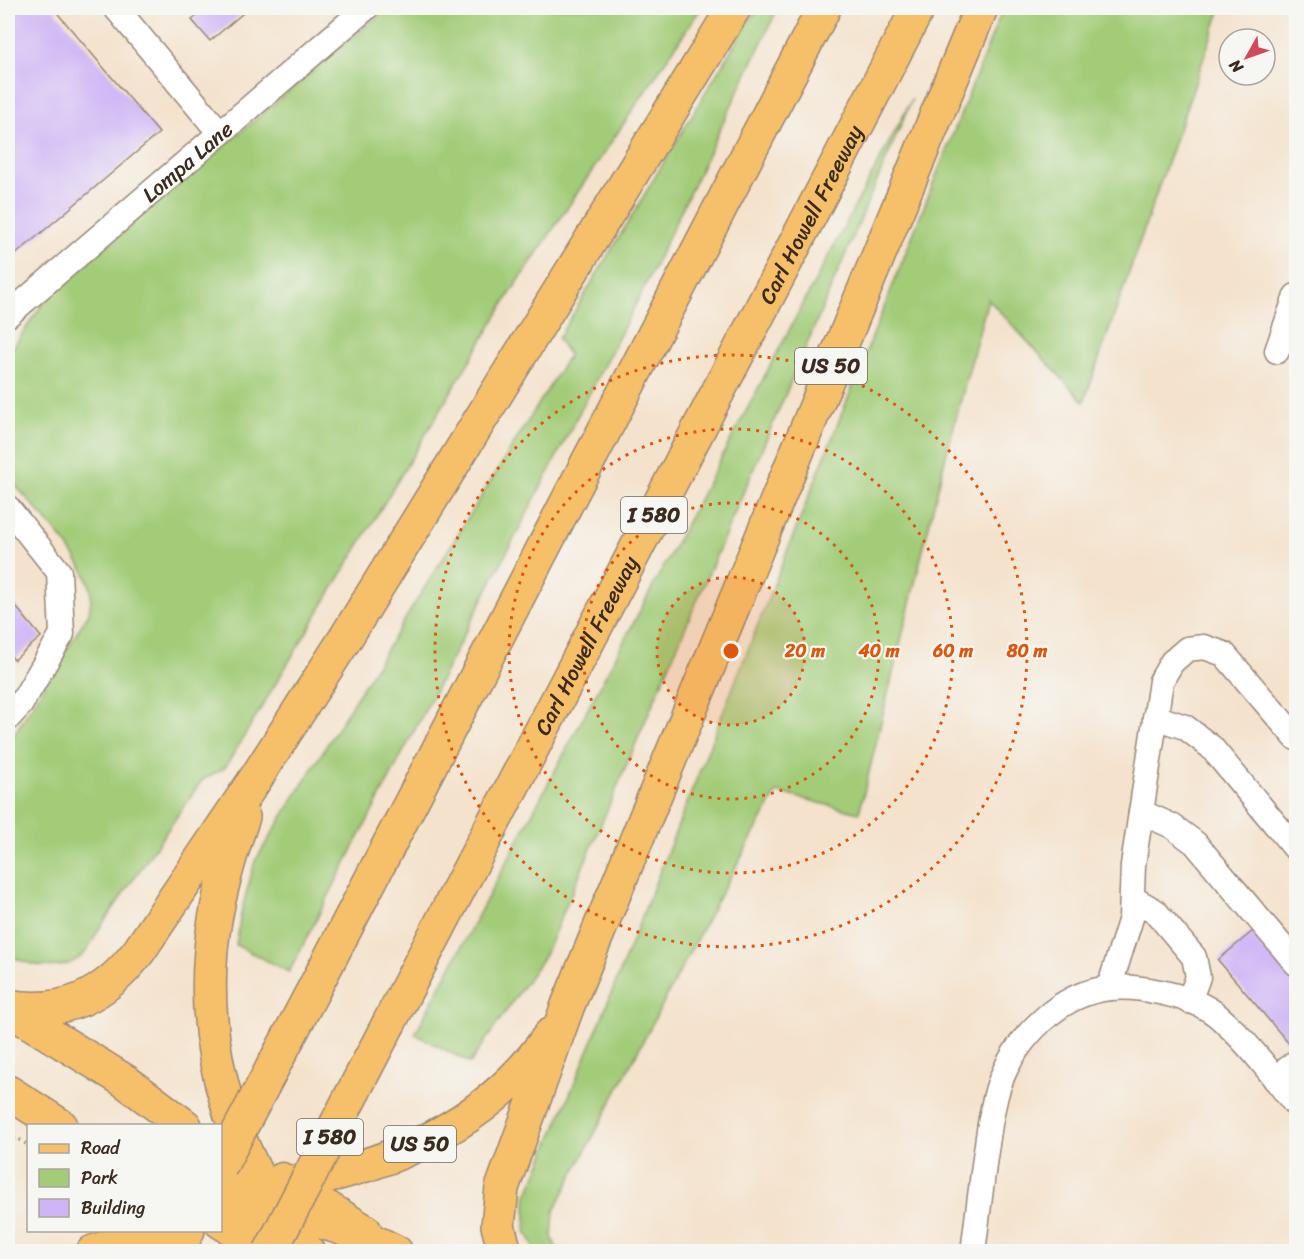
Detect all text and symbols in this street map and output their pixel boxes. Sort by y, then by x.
north arrow [1217,27,1277,87]
text: N [1221,52,1251,81]
street label: Lompa Lane [132,110,242,212]
street label: Carl Howell Freeway [747,117,874,311]
road number: US 50 [795,348,867,384]
road number: I 580 [621,497,687,533]
street label: Carl Howell Freeway [523,548,649,742]
text: 20 m [784,635,825,667]
text: 40 m [857,635,900,667]
text: 60 m [932,635,973,667]
text: 80 m [1006,635,1048,667]
centre of rings [721,641,741,661]
road number: I 580 [297,1119,363,1155]
legend [27,1124,222,1232]
road number: US 50 [384,1126,456,1162]
text: Road [81,1132,121,1164]
text: Park [81,1162,118,1194]
text: Building [81,1192,145,1224]

